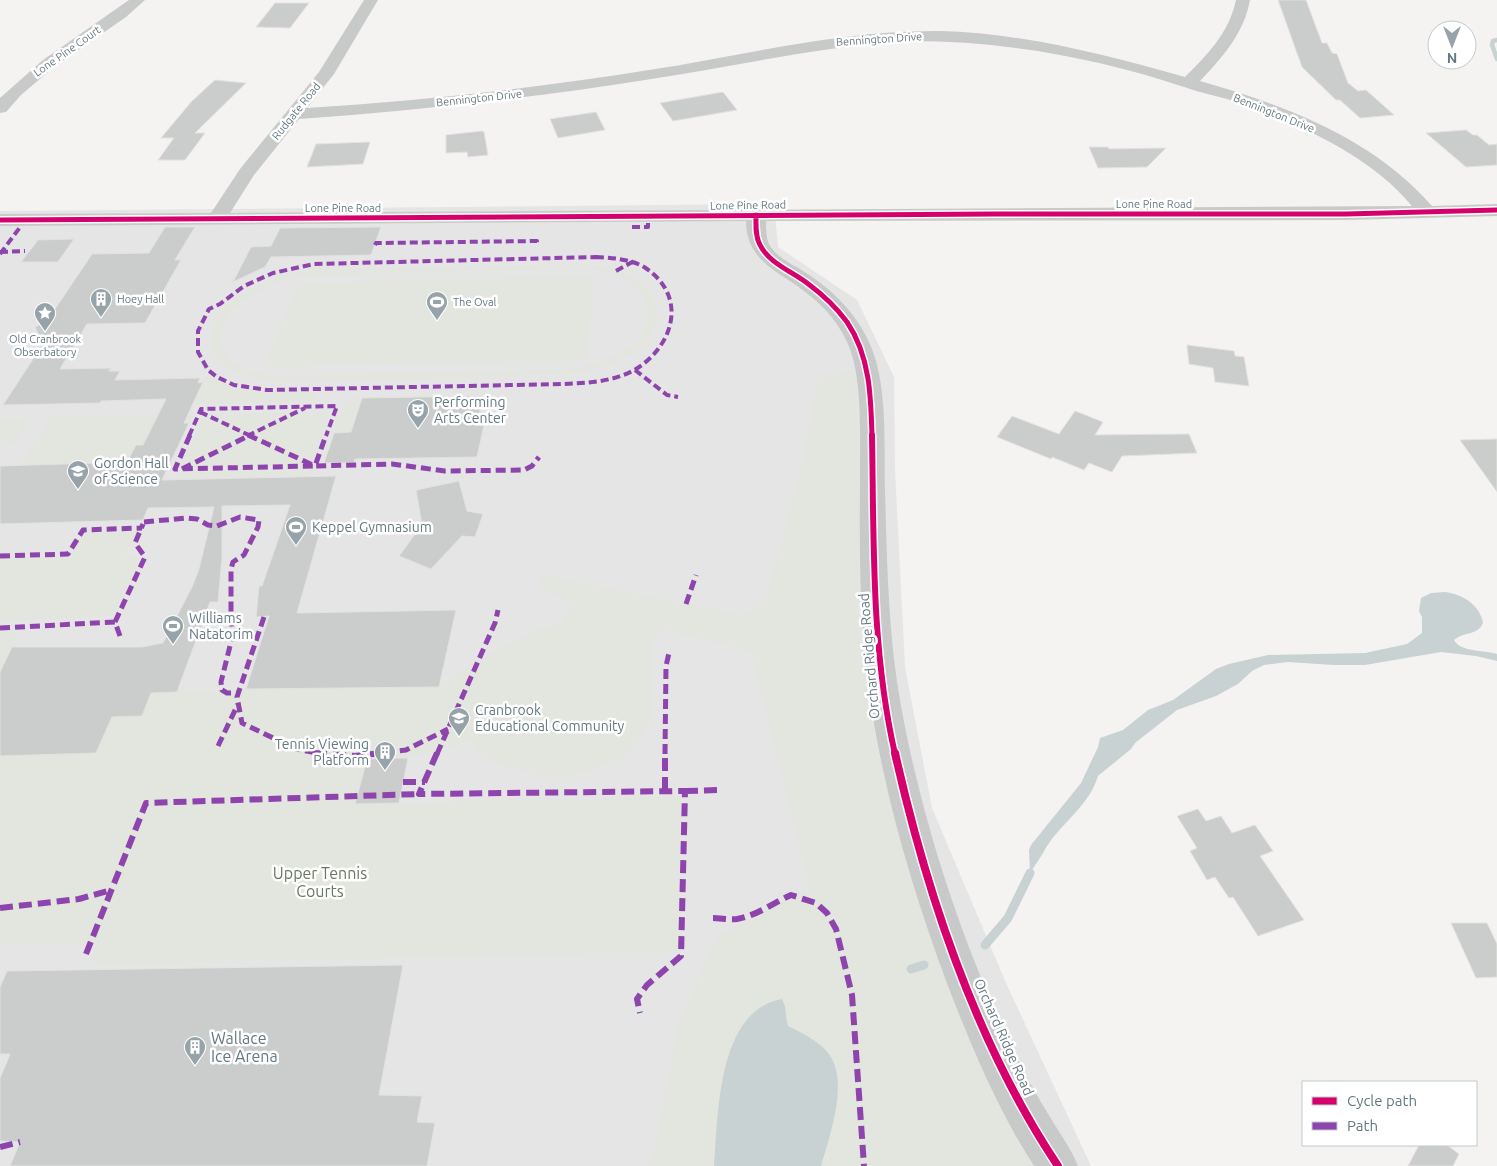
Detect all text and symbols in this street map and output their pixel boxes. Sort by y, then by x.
north arrow [1427,20,1477,70]
street label: Lone Pine Court [31,23,103,79]
street label: Bennington Drive [835,30,923,48]
text: N [1447,50,1457,66]
street label: Rudgate Road [269,80,323,142]
street label: Bennington Drive [435,88,523,108]
street label: Bennington Drive [1232,91,1316,135]
street label: Lone Pine Road [710,198,786,212]
street label: Lone Pine Road [1116,198,1192,210]
street label: Lone Pine Road [305,202,381,214]
building icon: Hoey Hall [89,287,113,318]
sports icon: The Oval [425,290,449,321]
place label: Hoey Hall [117,293,164,305]
place label: The Oval [453,296,497,308]
place icon: Old Cranbrook Obserbatory [33,301,57,332]
place label: Old Cranbrook Obserbatory [9,333,82,358]
place label: Performing Arts Center [434,394,507,426]
theatre icon: Performing Arts Center [406,398,430,429]
place label: Gordon Hall of Science [94,455,169,487]
school or university icon: Gordon Hall of Science [66,459,90,490]
sports icon: Keppel Gymnasium [284,515,308,546]
place label: Keppel Gymnasium [312,519,432,535]
street label: Orchard Ridge Road [856,592,882,720]
place label: Williams Natatorim [189,610,253,642]
sports icon: Williams Natatorim [161,614,185,645]
place label: Cranbrook Educational Community [475,702,625,734]
school or university icon: Cranbrook Educational Community [447,706,471,737]
place label: Tennis Viewing Platform [275,736,369,768]
building icon: Tennis Viewing Platform [373,740,397,771]
park label: Upper Tennis Courts [273,864,367,900]
street label: Orchard Ridge Road [971,976,1037,1098]
place label: Wallace Ice Arena [211,1029,278,1065]
building icon: Wallace Ice Arena [183,1035,207,1066]
legend [1302,1081,1477,1146]
text: Cycle path [1347,1092,1417,1109]
text: Path [1347,1117,1378,1134]

